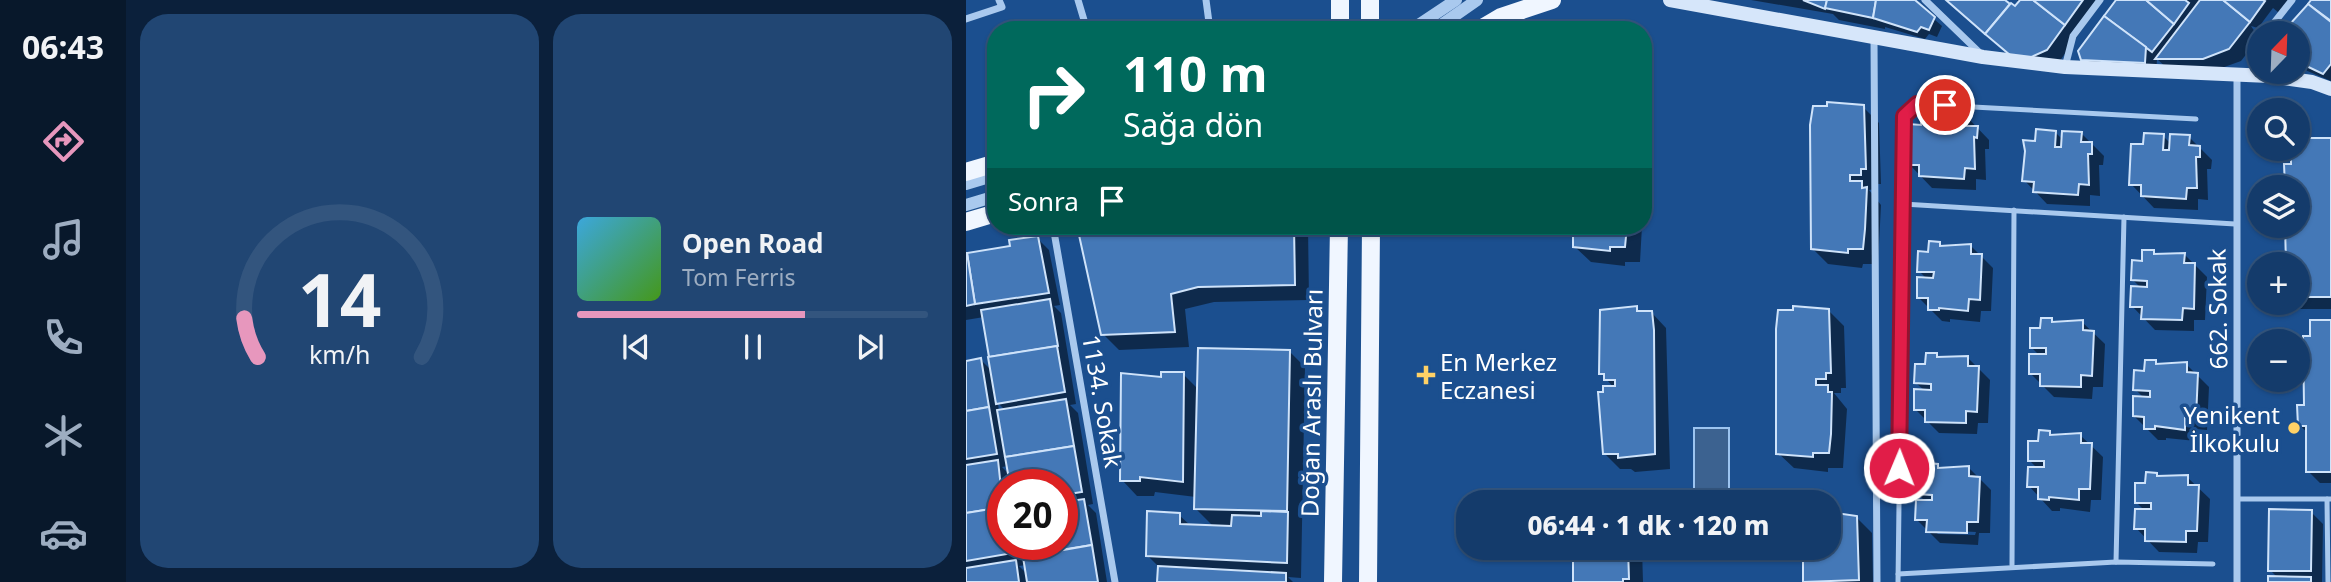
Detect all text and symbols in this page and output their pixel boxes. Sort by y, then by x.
north arrow [2247,21,2310,84]
map controls [2247,21,2310,392]
text: 06:43 [22,25,104,68]
text: 110 m [1123,40,1268,106]
icon: right [1008,49,1099,140]
pin [1915,75,1975,135]
icon: arrive [1926,86,1964,124]
button: search [2247,98,2310,161]
text: Sağa dön [1123,103,1263,146]
icon: directions [39,117,88,166]
button: layers [2247,175,2310,238]
icon: arrive [1093,182,1131,220]
text: Sonra [1008,183,1079,219]
icon: music [39,215,88,264]
text: Open Road [682,225,824,261]
street label: 662. Sokak [2199,248,2235,370]
text: 14 [298,249,381,348]
button: + [2247,252,2310,315]
text: Tom Ferris [682,261,795,293]
street label: Doğan Araslı Bulvarı [1293,289,1329,517]
icon: phone [39,313,88,362]
icon: previous [617,328,655,366]
icon: pause [734,328,772,366]
icon: next [851,328,889,366]
button: − [2247,329,2310,392]
street label: 1134. Sokak [1075,332,1131,470]
text: km/h [309,337,370,371]
place label: En Merkez Eczanesi [1440,345,1557,406]
marker: En Merkez Eczanesi [1418,367,1434,383]
place label: Yenikent İlkokulu [2183,398,2280,459]
icon: climate [39,411,88,460]
marker: Yenikent İlkokulu [2286,420,2302,436]
position arrow [1862,431,1936,505]
speed limit sign: 20 [987,469,1078,560]
text: 06:44 · 1 dk · 120 m [1528,507,1769,543]
icon: car [39,509,88,558]

